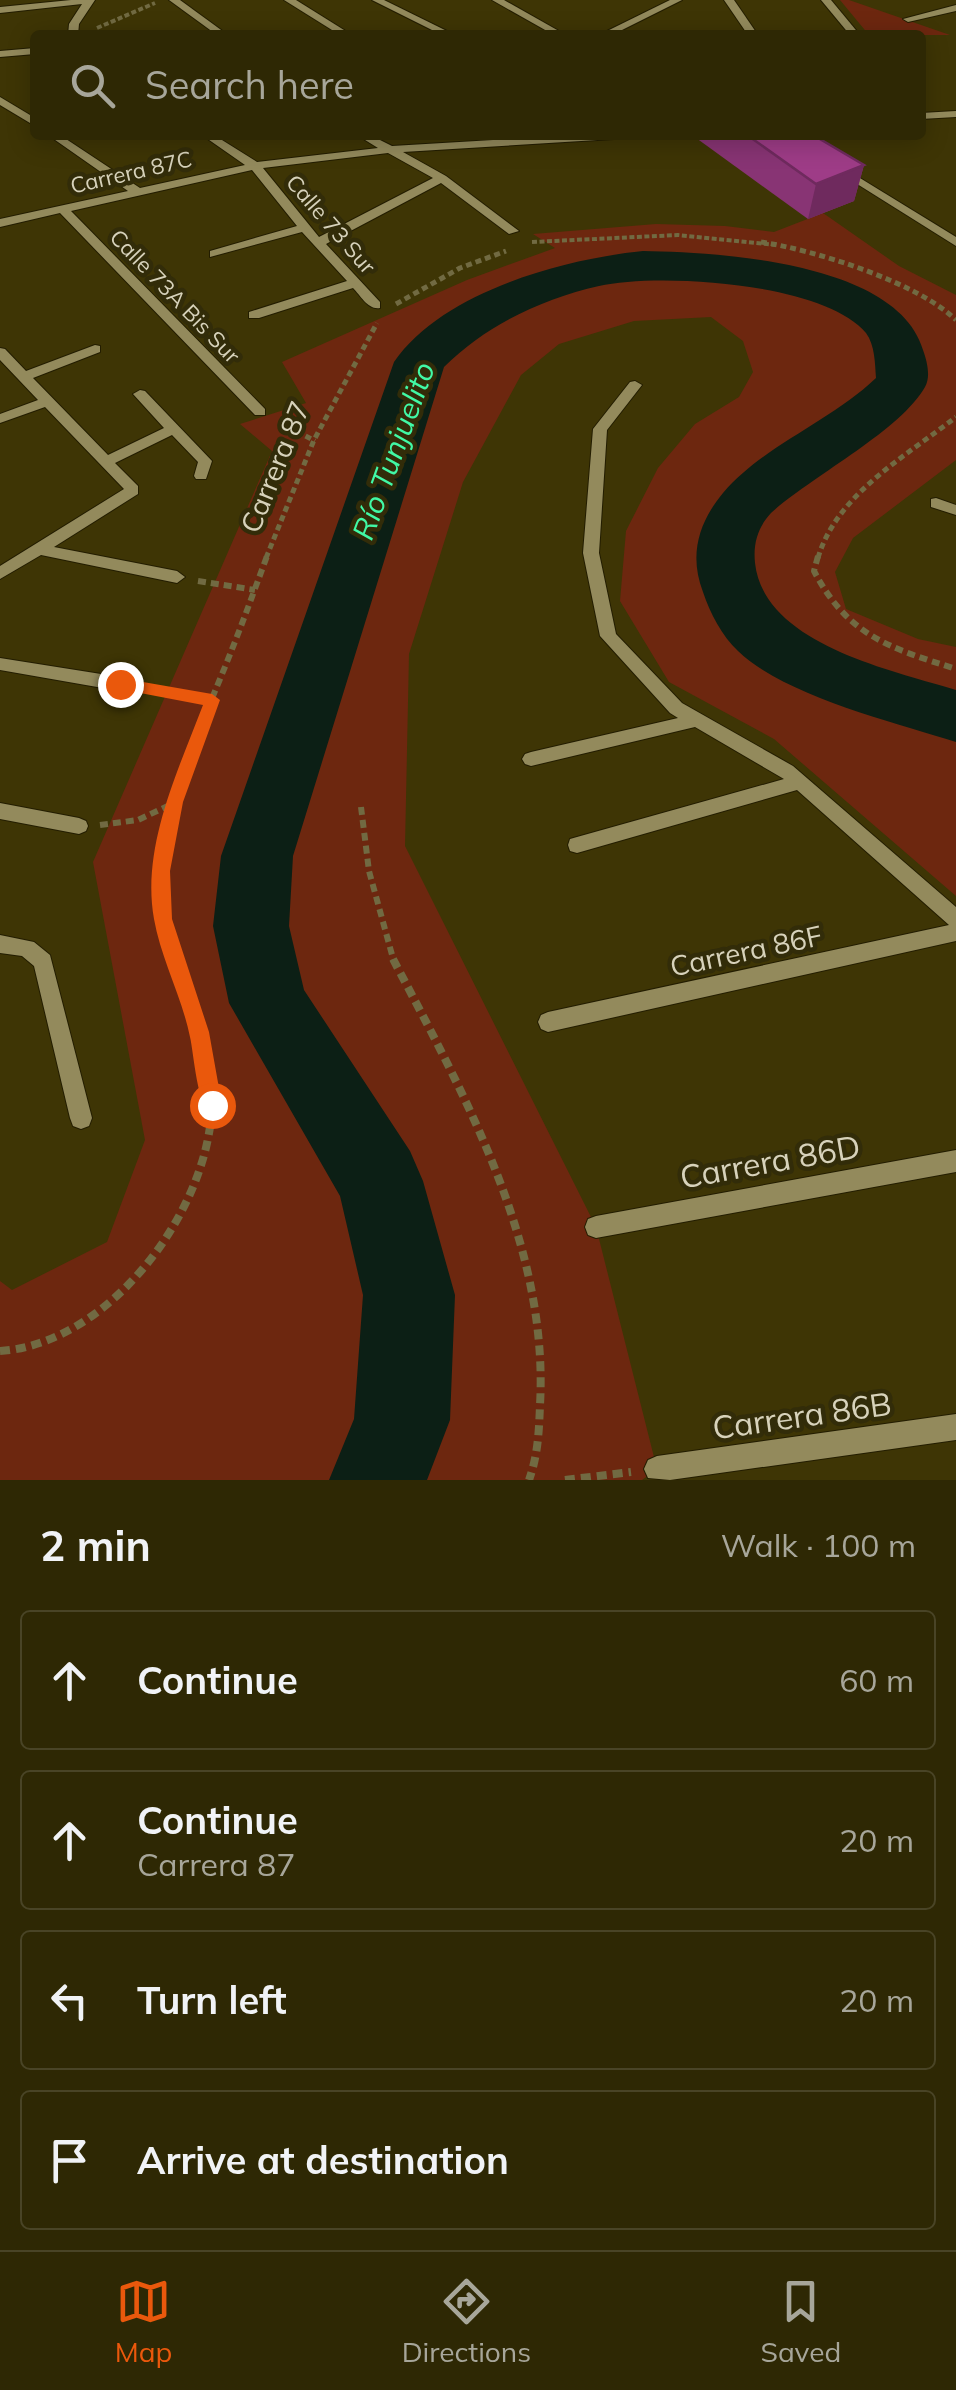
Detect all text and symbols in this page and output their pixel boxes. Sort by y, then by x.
search box [30,30,926,140]
icon: search [65,58,120,113]
text: Search here [145,61,354,109]
street label: Carrera 87C [67,144,195,200]
street label: Calle 73 Sur [280,169,382,279]
street label: Calle 73A Bis Sur [104,223,246,369]
water label: Río Tunjuelito [343,357,443,545]
street label: Carrera 87 [232,396,317,538]
route end [98,662,144,708]
street label: Carrera 86F [667,917,825,984]
route start [190,1083,236,1129]
street label: Carrera 86D [677,1125,863,1197]
street label: Carrera 86B [710,1383,894,1447]
text: 2 min [40,1519,151,1572]
text: Walk · 100 m [721,1525,916,1565]
icon: ahead [42,1653,97,1708]
text: Continue [137,1656,298,1704]
text: 60 m [839,1660,914,1700]
text: Continue [137,1796,298,1844]
icon: ahead [42,1813,97,1868]
text: 20 m [839,1820,914,1860]
text: Carrera 87 [137,1844,295,1884]
icon: left [42,1973,97,2028]
text: Turn left [137,1976,287,2024]
text: 20 m [839,1980,914,2020]
icon: arrive [42,2133,97,2188]
text: Arrive at destination [137,2136,509,2184]
tab: Map [115,2274,172,2369]
tab: Directions [402,2274,531,2369]
tab: Saved [760,2274,841,2369]

